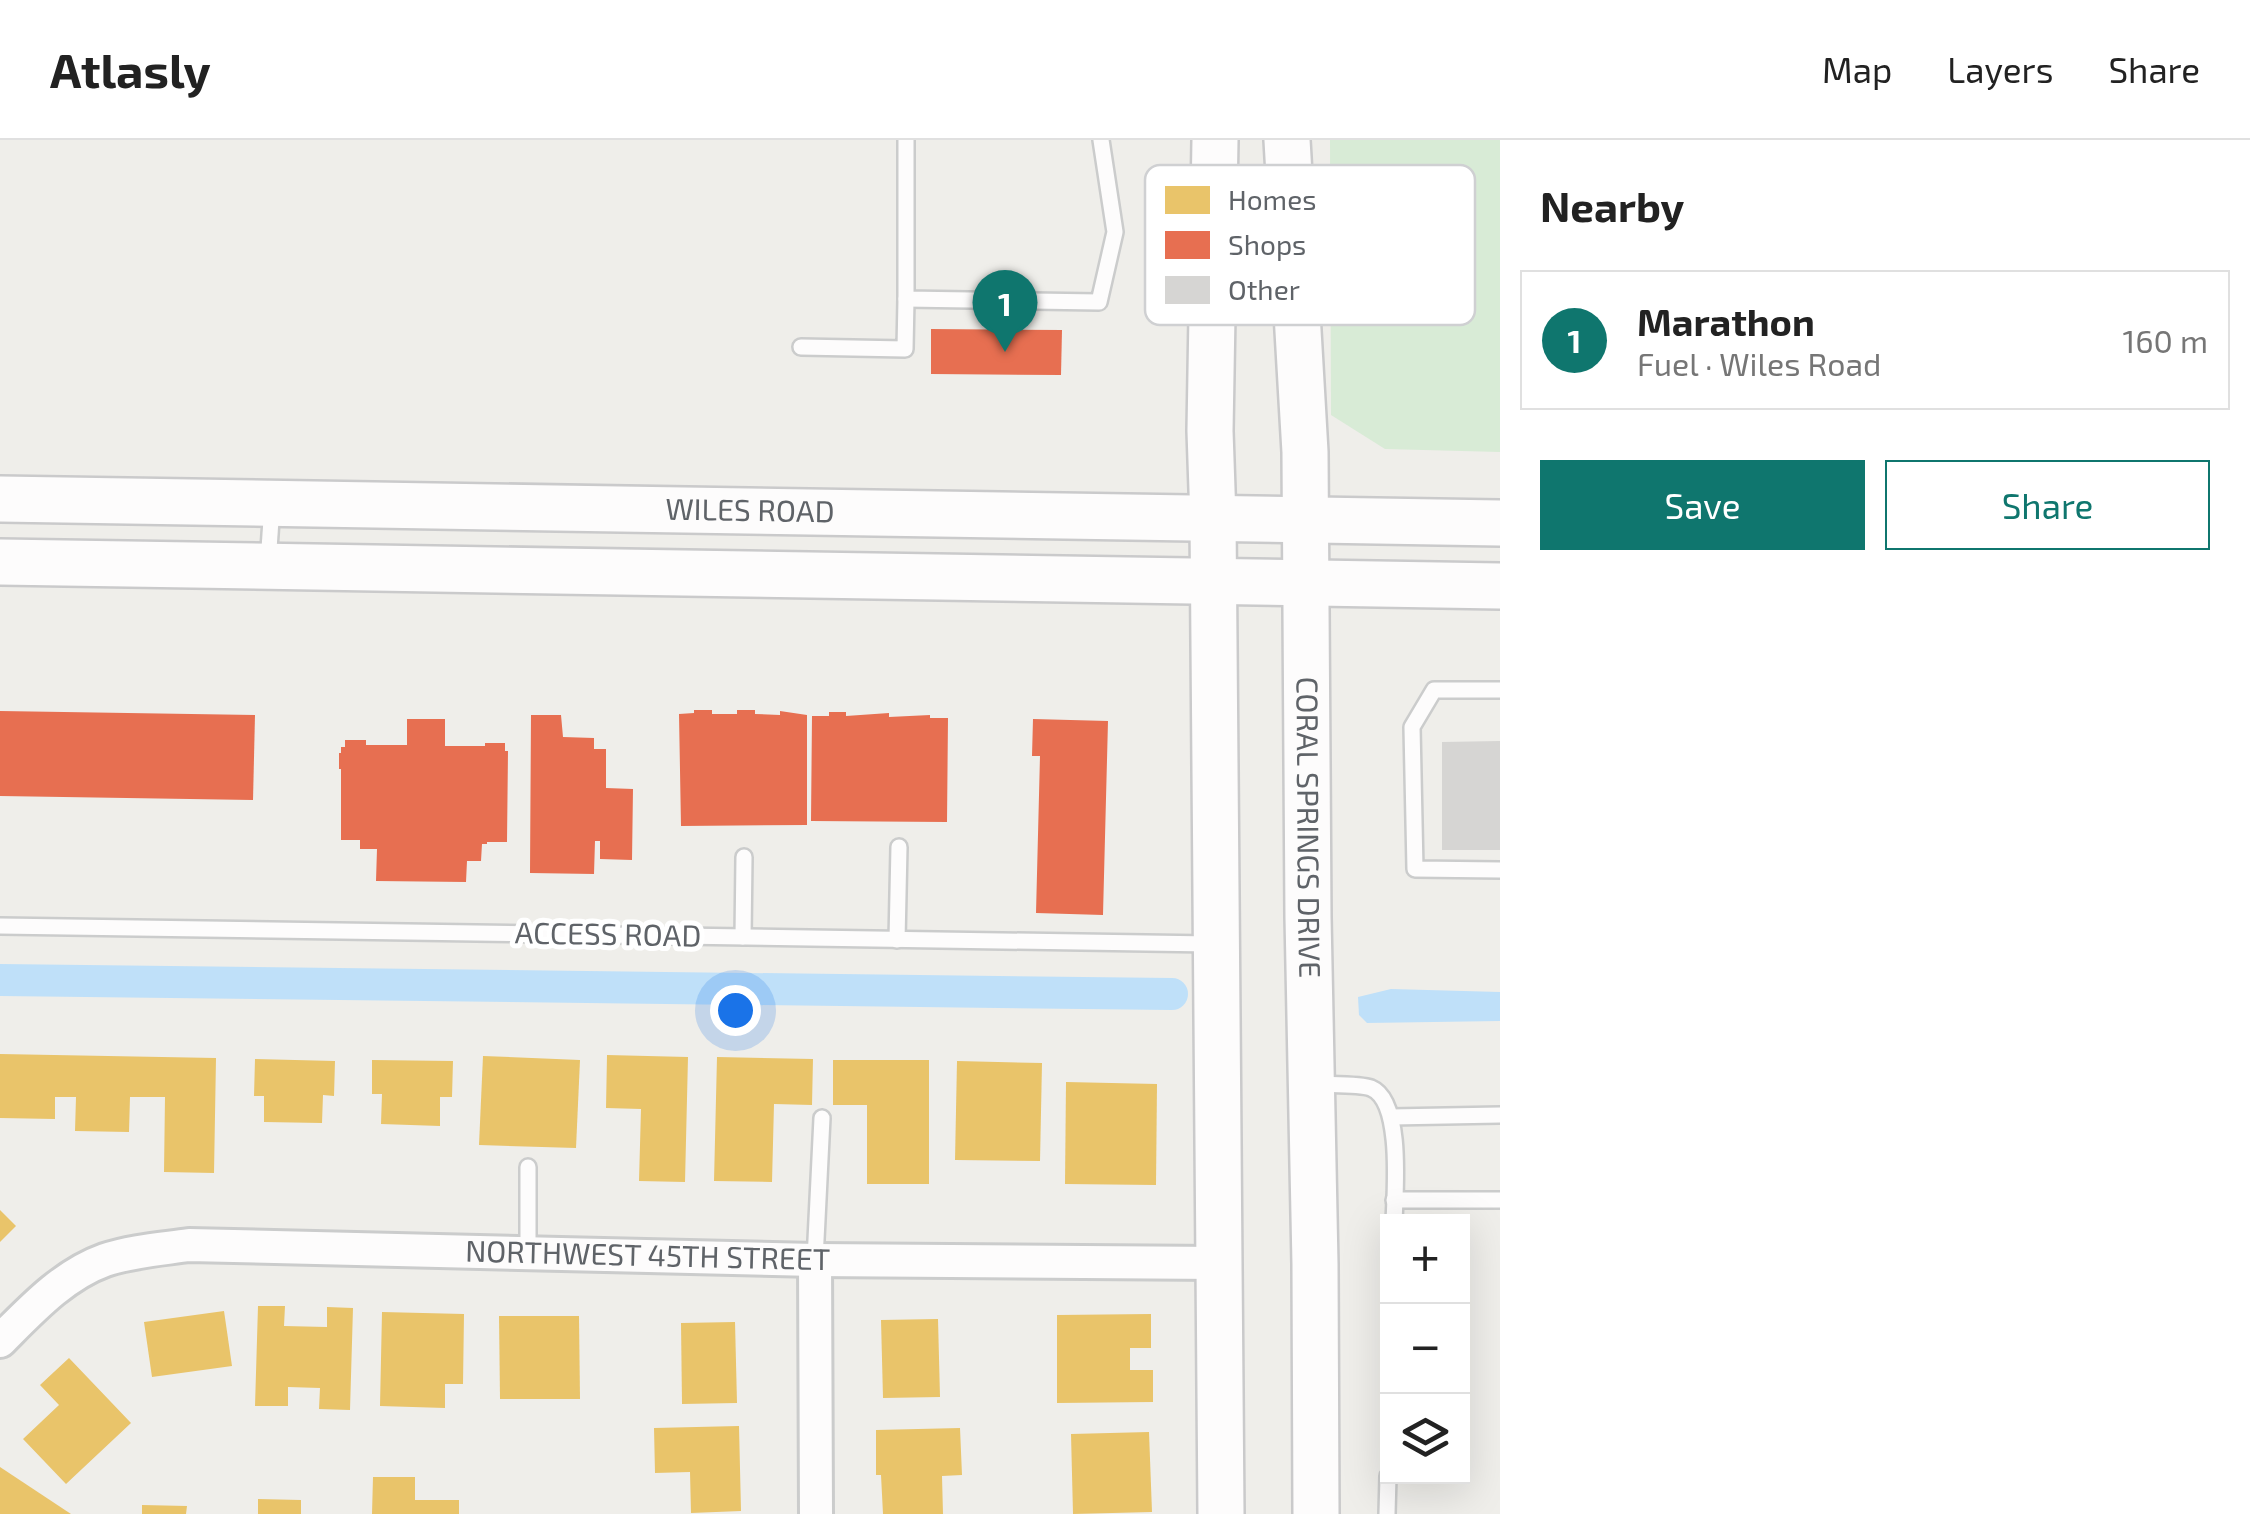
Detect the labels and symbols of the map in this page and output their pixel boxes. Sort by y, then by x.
legend [1145,165,1475,325]
text: Homes [1228,182,1316,216]
text: Shops [1228,227,1306,261]
pin: 1 [972,270,1038,352]
text: Other [1228,272,1300,306]
street label: WILES ROAD [665,490,835,528]
street label: CORAL SPRINGS DRIVE [1290,677,1329,979]
street label: ACCESS ROAD [514,913,702,953]
your location [710,985,761,1036]
street label: NORTHWEST 45TH STREET [465,1232,830,1276]

